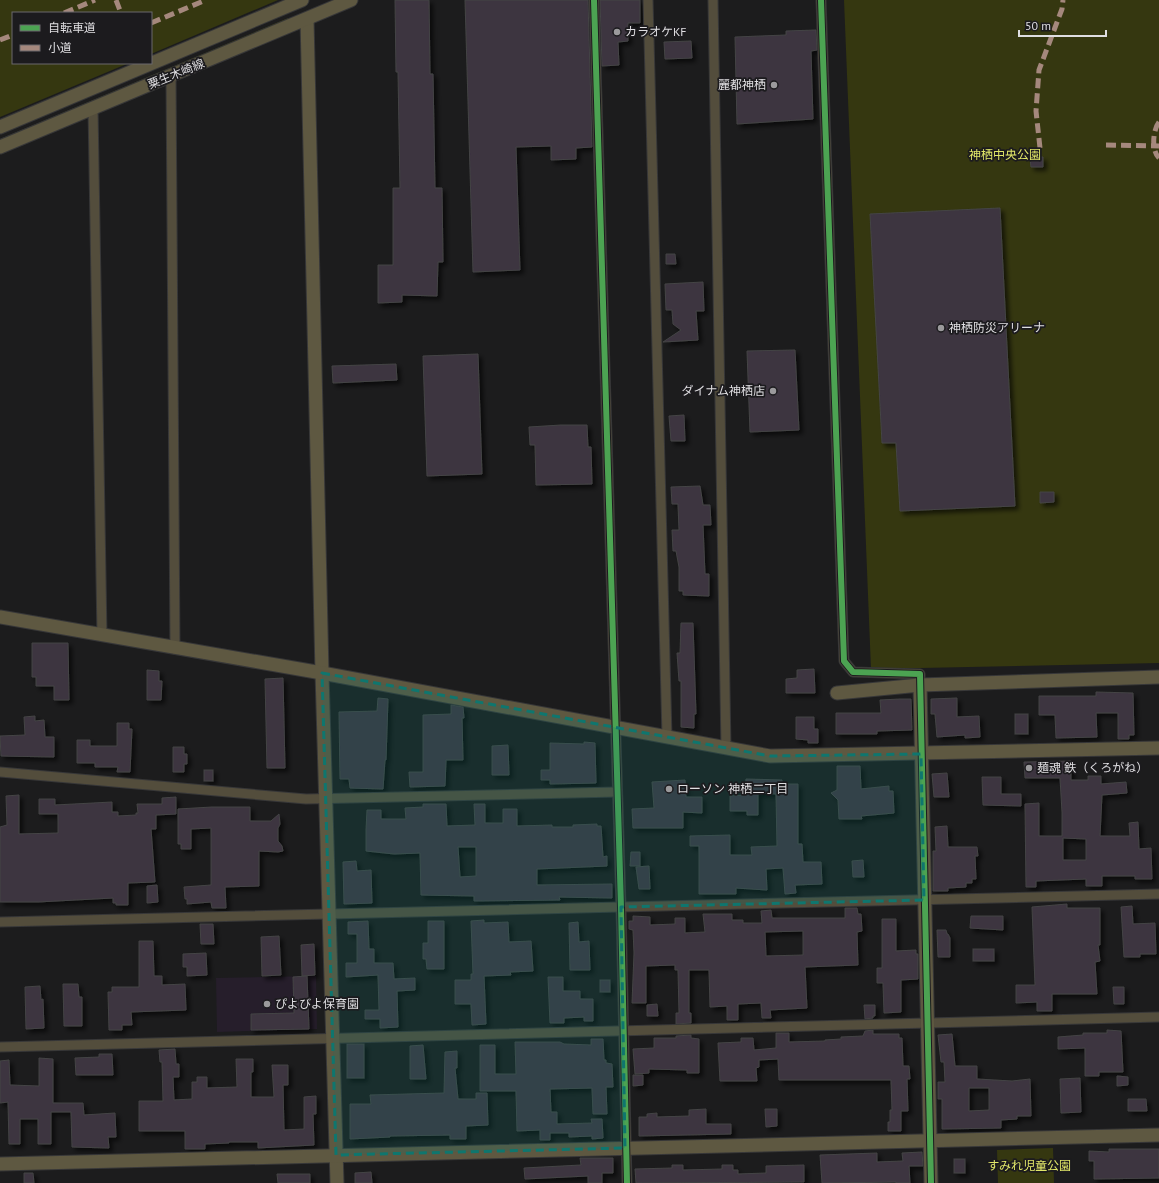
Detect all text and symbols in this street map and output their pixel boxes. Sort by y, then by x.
legend [12,12,152,64]
scale bar [1019,12,1106,38]
text: 50 m [1025,18,1051,33]
text: 自転車道 [48,20,96,35]
place label: カラオケKF [625,24,687,39]
marker: カラオケKF [612,27,622,37]
text: 小道 [48,40,72,55]
street label: 粟生木崎線 [145,55,206,92]
place label: 麗都神栖 [718,77,766,92]
marker: 麗都神栖 [769,80,779,90]
park label: 神栖中央公園 [969,147,1041,162]
place label: 神栖防災アリーナ [949,320,1045,335]
marker: 神栖防災アリーナ [936,323,946,333]
place label: ダイナム神栖店 [682,383,765,398]
marker: ダイナム神栖店 [768,386,778,396]
place label: 麺魂 鉄（くろがね） [1037,760,1148,775]
marker: 麺魂 鉄（くろがね） [1024,763,1034,773]
place label: ローソン 神栖二丁目 [677,781,788,796]
marker: ローソン 神栖二丁目 [664,784,674,794]
place label: ぴよびよ保育園 [275,996,359,1011]
marker: ぴよびよ保育園 [262,999,272,1009]
park label: すみれ児童公園 [987,1158,1071,1173]

